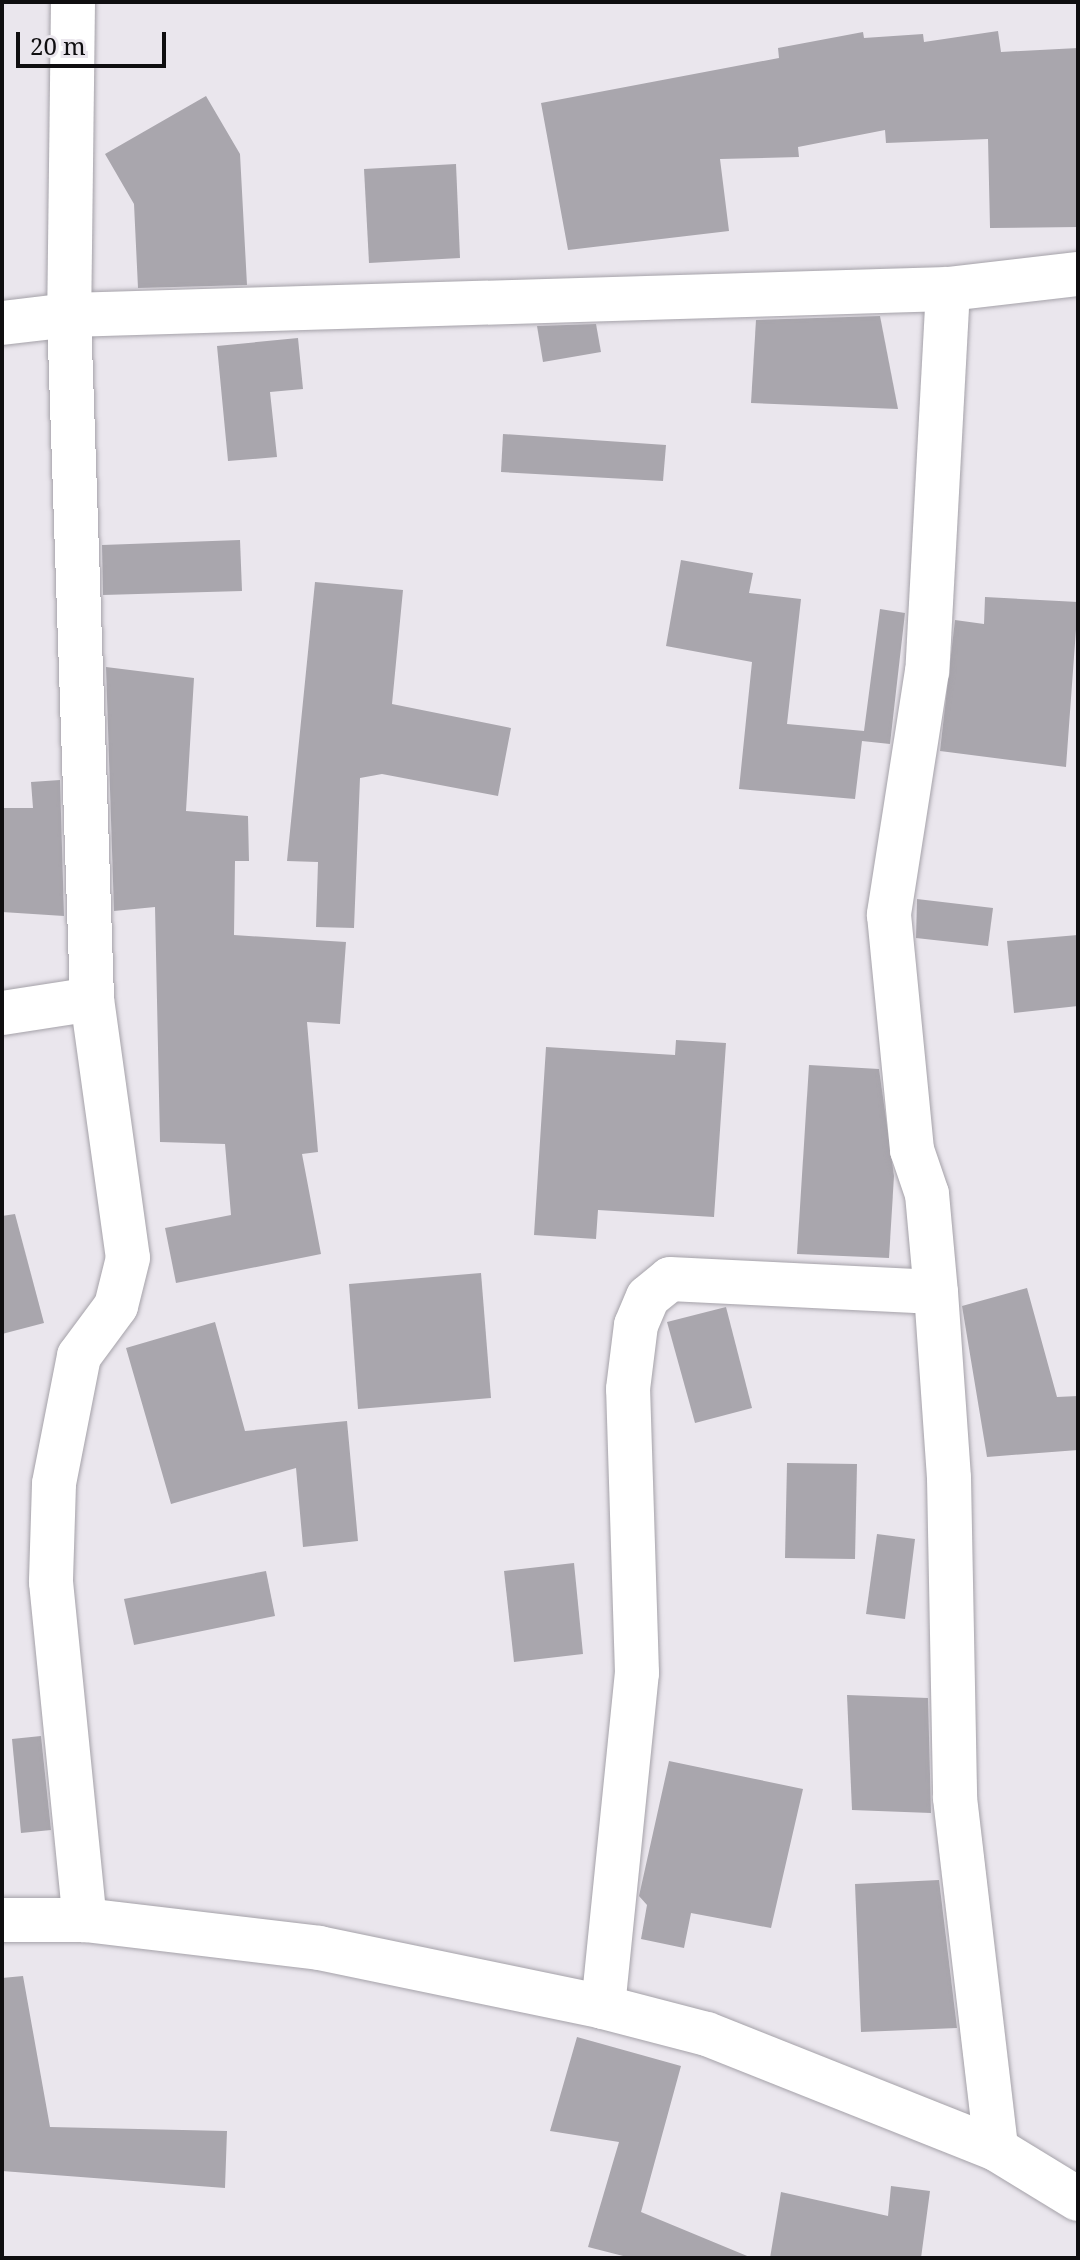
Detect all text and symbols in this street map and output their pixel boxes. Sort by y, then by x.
scale bar [20,16,170,66]
text: 20 m [30,29,86,62]

